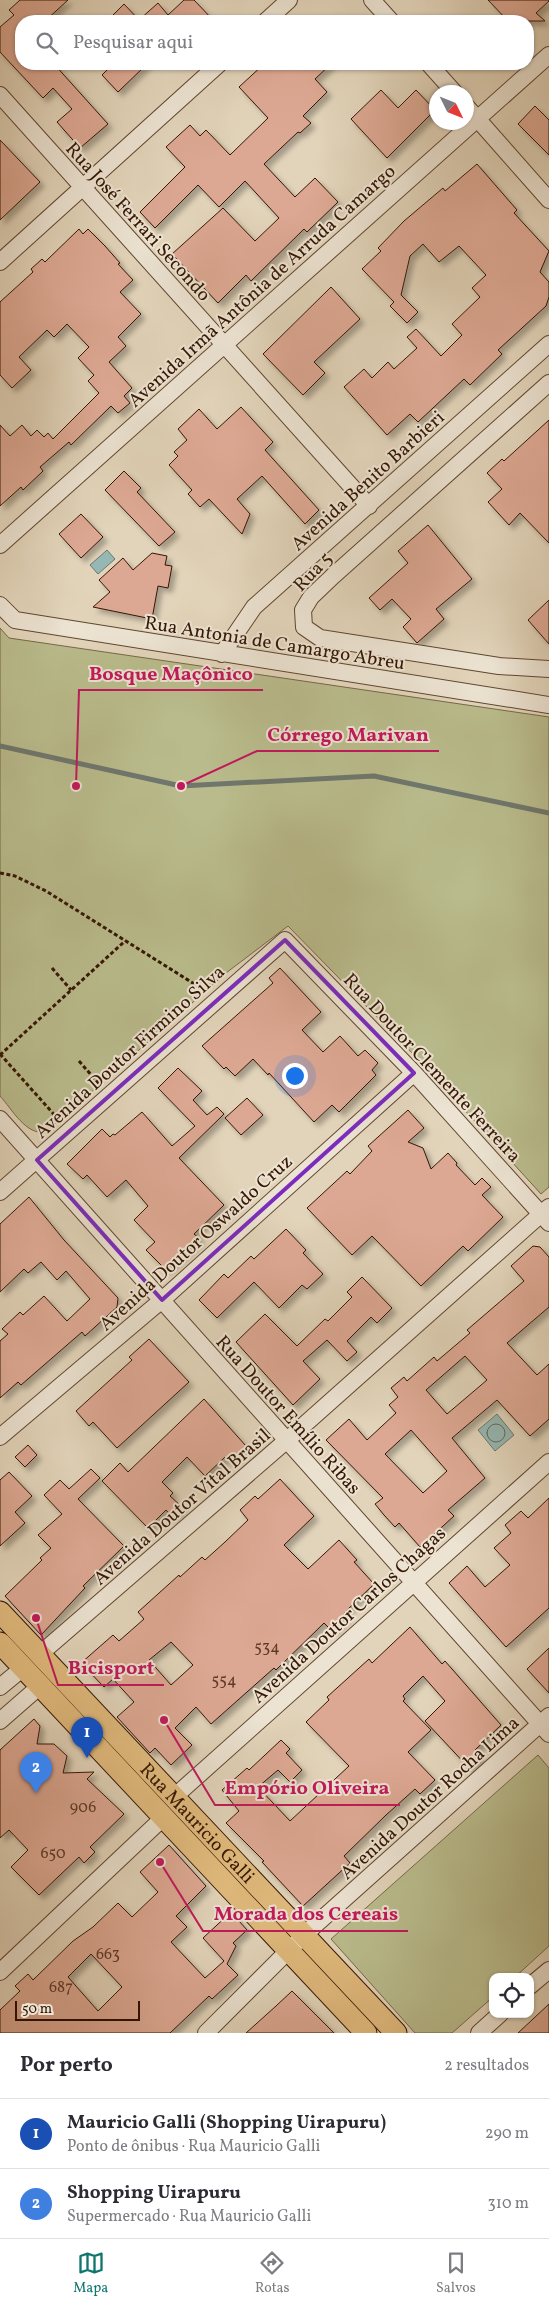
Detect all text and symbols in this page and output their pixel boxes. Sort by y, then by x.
search box [15,15,534,70]
icon: search [33,29,61,57]
text: Pesquisar aqui [73,30,193,56]
north arrow [429,85,474,130]
street label: Rua José Ferrari Secondo [59,137,216,308]
street label: Avenida Irmã Antônia de Arruda Camargo [123,159,402,414]
street label: Avenida Benito Barbieri [286,405,451,558]
street label: Rua 5 [288,547,339,598]
street label: Rua Antonia de Camargo Abreu [143,611,407,677]
callout: Bosque Maçônico [79,655,263,690]
text: Bosque Maçônico [89,661,253,689]
callout: Córrego Marivan [257,716,439,751]
text: Córrego Marivan [267,722,429,750]
street label: Avenida Doutor Firmino Silva [29,960,231,1145]
street label: Rua Doutor Clemente Ferreira [337,968,526,1169]
your location [282,1063,308,1089]
street label: Avenida Doutor Oswaldo Cruz [94,1150,299,1337]
street label: Rua Doutor Emílio Ribas [209,1330,366,1501]
street label: Avenida Doutor Vital Brasil [88,1423,277,1592]
street label: Avenida Doutor Carlos Chagas [247,1521,452,1710]
house number: 534 [254,1637,280,1659]
callout: Bicisport [58,1650,164,1685]
text: Bicisport [68,1655,155,1683]
house number: 554 [212,1670,236,1692]
street label: Avenida Doutor Rocha Lima [335,1711,526,1886]
pin: 1 [71,1717,103,1758]
pin: 2 [20,1752,52,1793]
street label: Rua Mauricio Galli [133,1758,260,1890]
callout: Empório Oliveira [215,1770,400,1805]
text: Empório Oliveira [225,1775,389,1803]
house number: 906 [70,1797,96,1819]
house number: 650 [40,1843,66,1865]
callout: Morada dos Cereais [203,1896,408,1931]
text: Morada dos Cereais [214,1901,398,1929]
house number: 663 [96,1944,120,1966]
map controls [489,1973,534,2018]
button: locate [489,1973,534,2018]
house number: 687 [49,1977,73,1999]
scale bar [15,1998,140,2021]
text: 50 m [22,2000,52,2019]
text: Por perto [20,2051,113,2080]
text: 2 resultados [444,2055,529,2077]
text: Mauricio Galli (Shopping Uirapuru) [67,2110,386,2136]
text: 1 [33,2123,39,2145]
text: 290 m [485,2123,529,2145]
text: Ponto de ônibus · Rua Mauricio Galli [67,2136,320,2158]
text: Shopping Uirapuru [67,2180,241,2206]
text: 2 [32,2193,40,2215]
text: 310 m [488,2193,529,2215]
text: Supermercado · Rua Mauricio Galli [67,2206,311,2228]
tab: Mapa [73,2249,108,2298]
tab: Rotas [255,2249,290,2298]
tab: Salvos [436,2249,476,2298]

